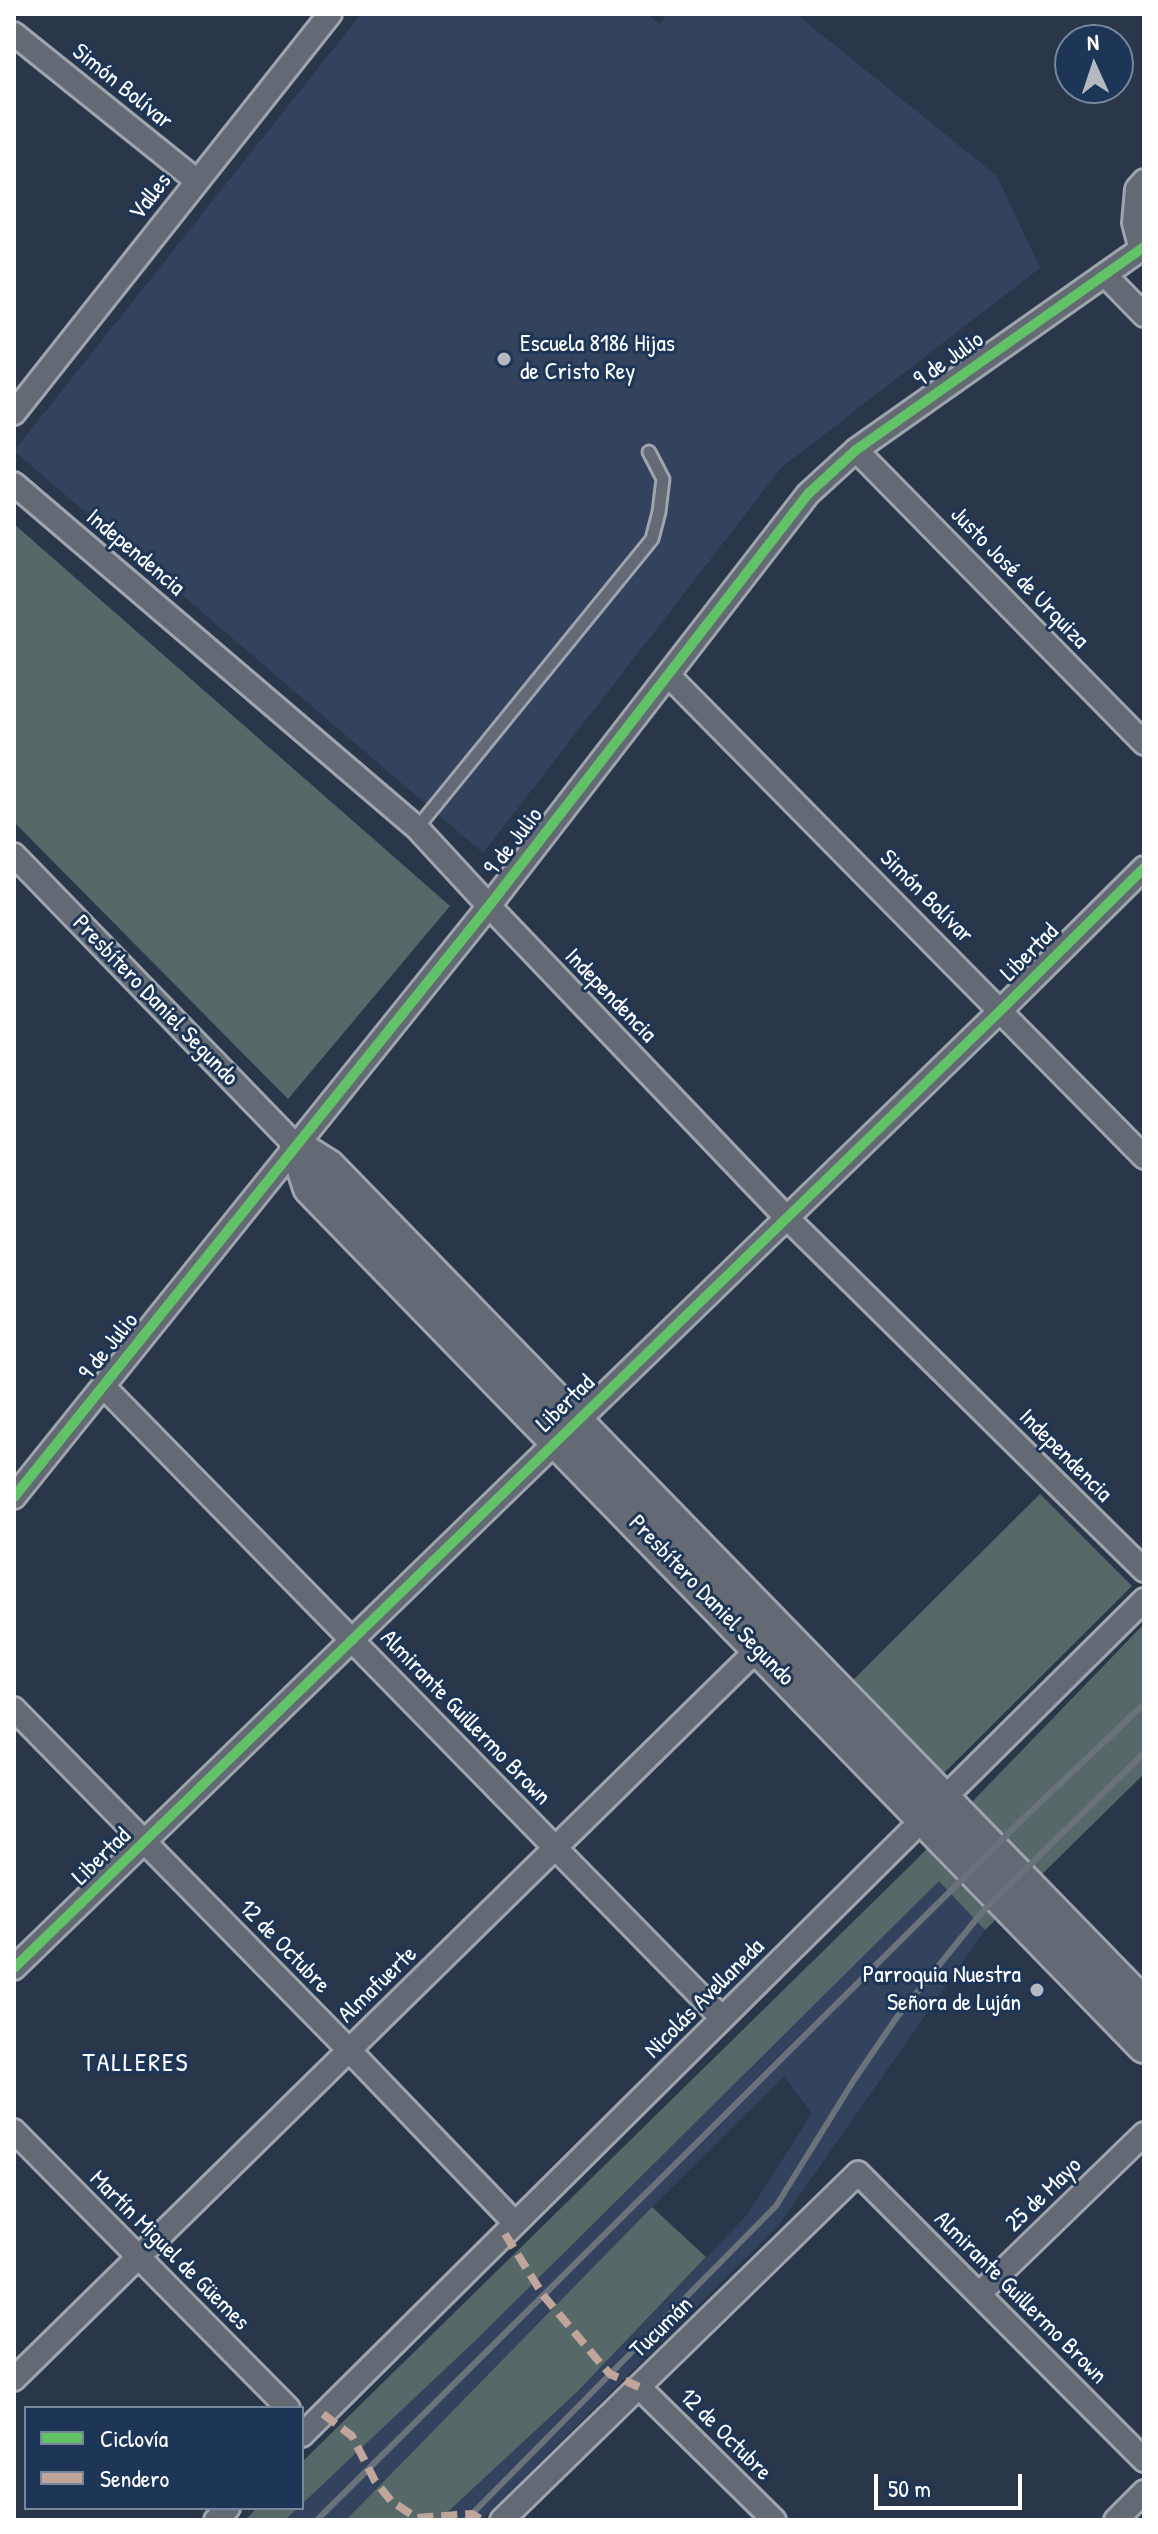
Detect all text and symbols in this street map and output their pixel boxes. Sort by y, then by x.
north arrow [1054,24,1134,104]
text: N [1086,27,1099,57]
street label: Simón Bolívar [66,38,178,136]
street label: Valles [124,168,178,226]
street label: 9 de Julio [909,326,989,394]
place label: Escuela 8186 Hijas de Cristo Rey [520,331,675,387]
marker: Escuela 8186 Hijas de Cristo Rey [495,350,513,368]
street label: Justo José de Urquiza [944,501,1094,655]
street label: Independencia [80,503,190,603]
street label: 9 de Julio [478,802,550,882]
street label: Simón Bolívar [873,844,979,950]
street label: Presbítero Daniel Segundo [66,910,244,1092]
street label: Libertad [995,918,1065,988]
street label: Independencia [558,943,662,1049]
street label: 9 de Julio [73,1307,145,1387]
street label: Libertad [531,1369,601,1439]
street label: Independencia [1012,1403,1118,1509]
street label: Presbítero Daniel Segundo [622,1510,800,1692]
street label: Almirante Guillermo Brown [374,1624,556,1812]
street label: Libertad [67,1822,137,1892]
street label: 12 de Octubre [232,1894,336,2000]
street label: Nicolás Avellaneda [639,1933,771,2065]
street label: Almafuerte [333,1940,423,2030]
place label: Parroquia Nuestra Señora de Luján [863,1962,1021,2018]
marker: Parroquia Nuestra Señora de Luján [1028,1981,1046,1999]
district label: TALLERES [83,2048,189,2080]
street label: 25 de Mayo [1000,2152,1088,2238]
street label: Martín Miguel de Güemes [83,2165,255,2337]
street label: Almirante Guillermo Brown [928,2206,1112,2390]
street label: Tucumán [625,2291,699,2365]
street label: 12 de Octubre [673,2383,777,2487]
legend [24,2406,304,2510]
text: Ciclovía [100,2422,168,2454]
scale bar [878,2458,1026,2508]
text: Sendero [100,2462,169,2494]
text: 50 m [888,2472,931,2504]

